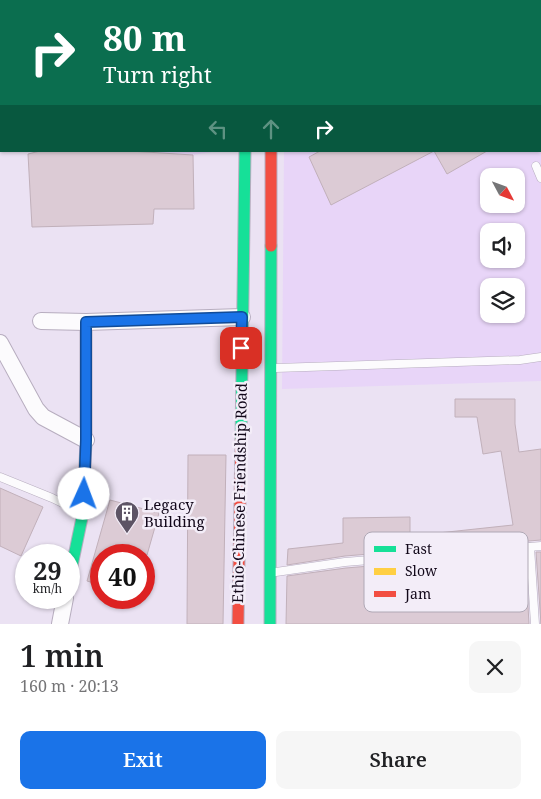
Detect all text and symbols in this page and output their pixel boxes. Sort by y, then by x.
text: 80 m [103,14,186,61]
icon: right [20,20,85,85]
text: Turn right [103,59,212,89]
icon: left [204,115,232,143]
icon: ahead [257,115,285,143]
icon: right [310,115,338,143]
north arrow [480,168,525,212]
map controls [480,168,525,323]
button: sound [480,223,525,268]
button: layers [480,278,525,323]
pin [220,327,262,369]
icon: arrive [227,334,255,362]
street label: Ethio-Chinese Friendship Road [227,383,251,603]
position arrow [57,467,109,519]
place label: Legacy Building [144,494,205,531]
building icon: Legacy Building [114,500,140,534]
legend [364,532,528,612]
text: Fast [405,539,432,558]
speed limit sign: 40 [90,544,155,609]
text: 29 [33,553,62,587]
text: Slow [405,561,438,580]
text: km/h [33,580,62,597]
text: Jam [404,584,431,603]
text: 1 min [20,635,104,676]
button: close [469,641,521,693]
text: 160 m · 20:13 [20,675,119,697]
button: Exit [20,731,266,789]
button: Share [276,731,521,789]

